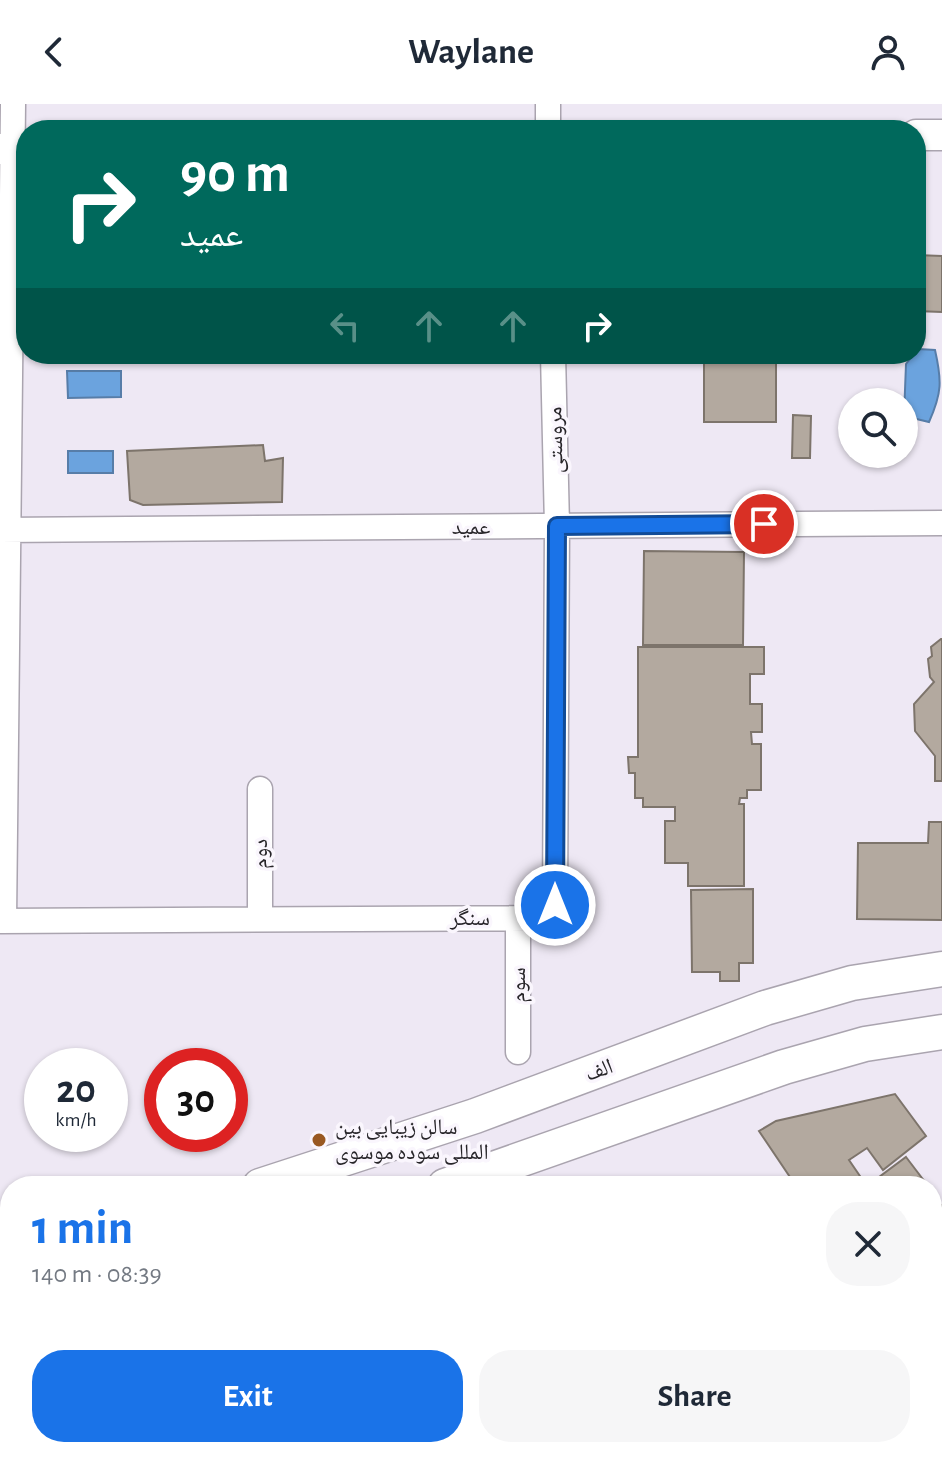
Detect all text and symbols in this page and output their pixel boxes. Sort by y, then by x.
icon: back [32,30,76,74]
icon: person [866,30,910,74]
text: Waylane [408,34,534,70]
text: 90 m [180,146,290,202]
icon: right [48,152,152,256]
text: عمید [180,217,243,253]
icon: left [323,304,367,348]
icon: ahead [407,304,451,348]
icon: ahead [491,304,535,348]
icon: right [575,304,619,348]
map controls [838,388,918,468]
button: search [838,388,918,468]
street label: مروستی [543,406,569,474]
pin [730,490,798,558]
icon: arrive [742,502,786,546]
street label: عمید [452,516,490,538]
street label: دوم [249,839,274,869]
position arrow [513,863,597,947]
street label: سنگر [449,907,490,930]
street label: سوم [507,967,532,1003]
speed limit sign: 30 [144,1048,248,1152]
street label: الف [582,1055,616,1085]
text: 20 [56,1070,96,1110]
text: km/h [55,1110,97,1130]
place label: سالن زیبایی بین المللی سوده موسوی [335,1116,489,1165]
marker: سالن زیبایی بین المللی سوده موسوی [310,1131,328,1149]
button: close [826,1202,910,1286]
text: 1 min [32,1205,133,1253]
text: 140 m · 08:39 [32,1261,162,1287]
button: Exit [32,1350,463,1442]
button: Share [479,1350,910,1442]

